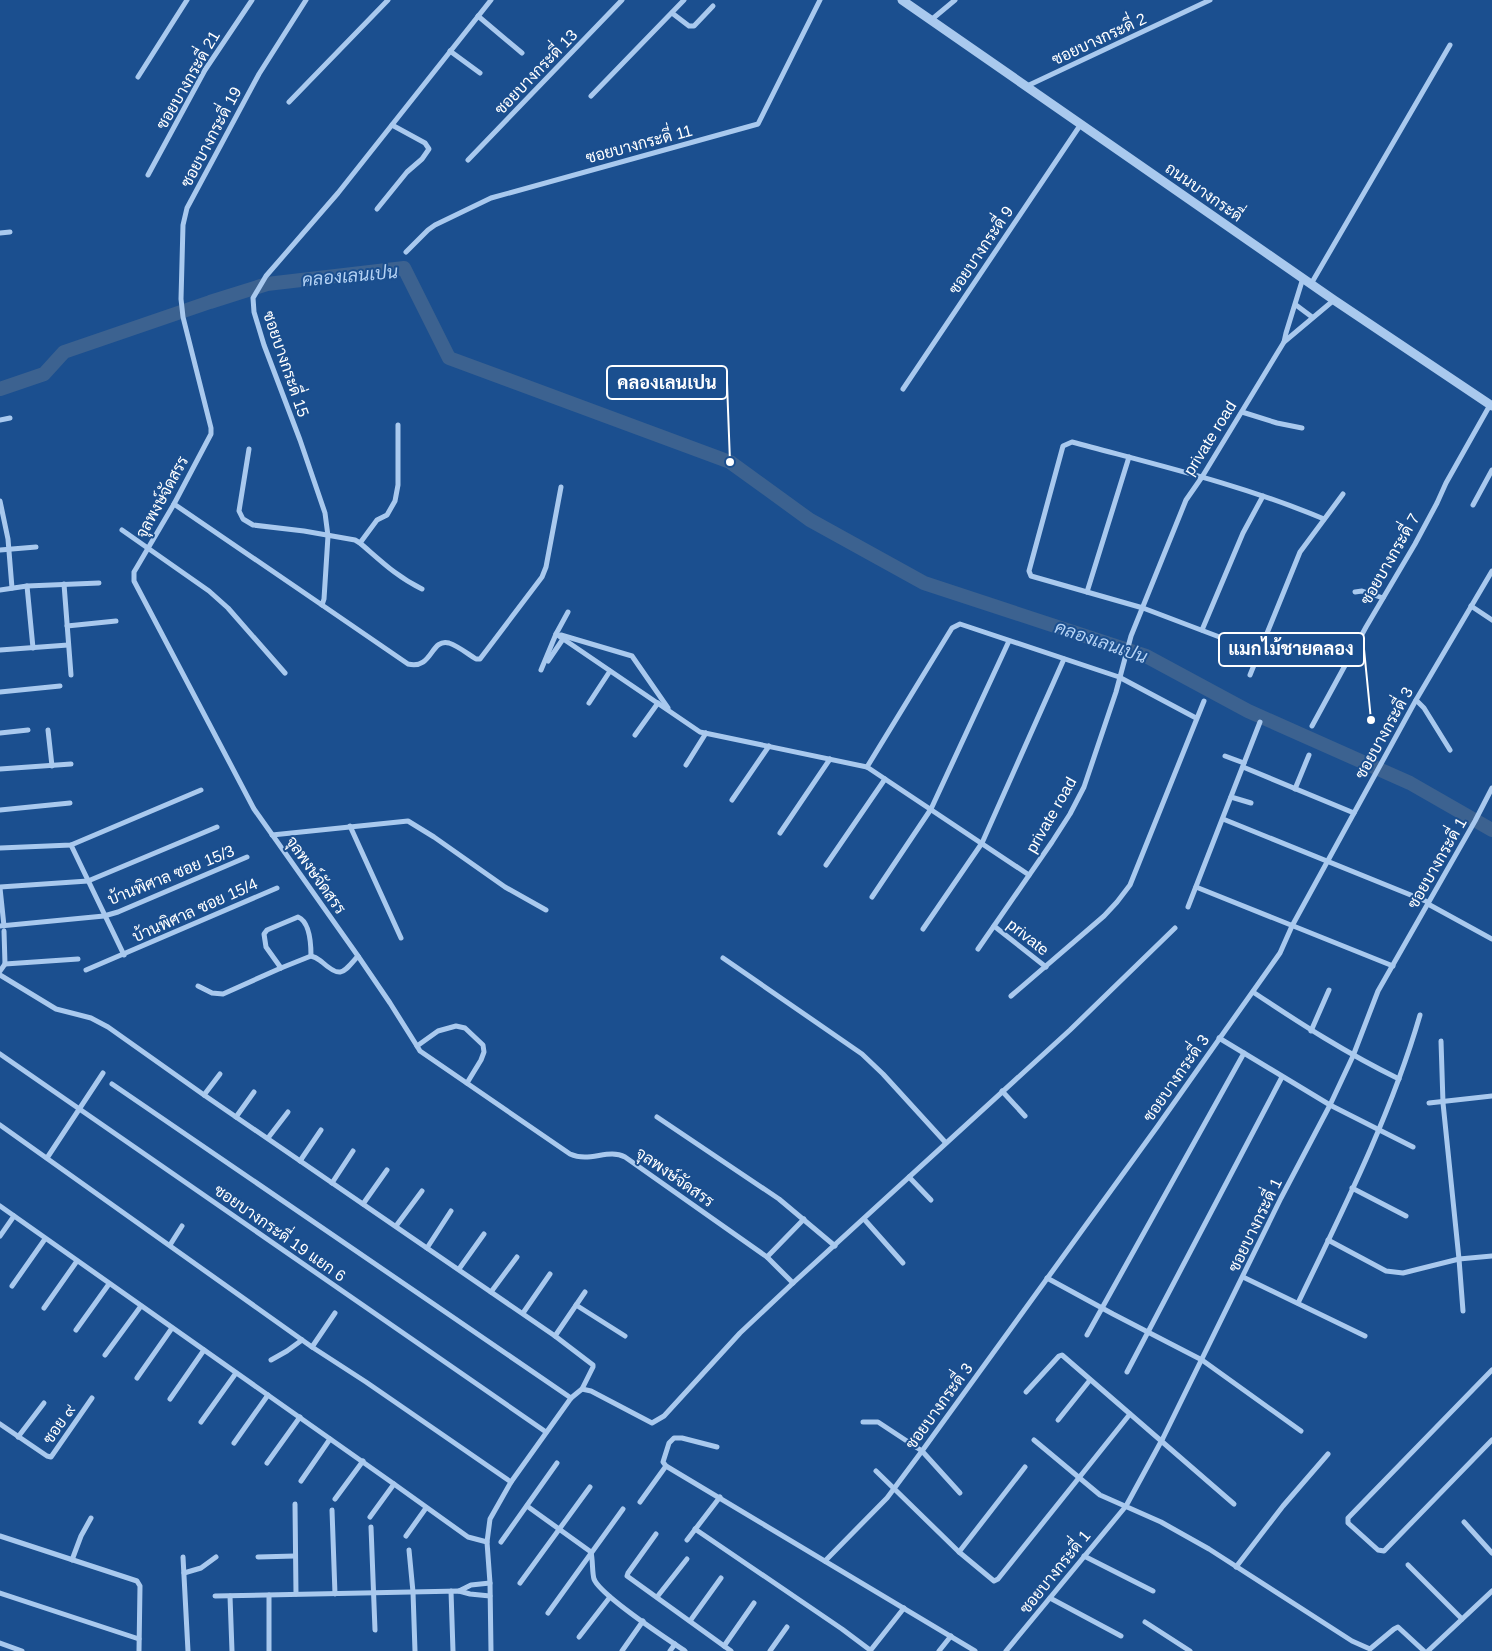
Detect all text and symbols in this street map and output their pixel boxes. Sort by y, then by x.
street label: ซอยบางกระดี่ 2 [1047,4,1149,68]
street label: ซอยบางกระดี่ 13 [487,22,581,118]
street label: ซอยบางกระดี่ 21 [148,25,223,132]
street label: ซอยบางกระดี่ 19 [172,81,245,190]
street label: ซอยบางกระดี่ 11 [582,116,694,166]
street label: ถนนบางกระดี่ [1162,154,1249,225]
street label: ซอยบางกระดี่ 9 [940,200,1017,297]
water label: คลองเลนเปน [301,262,399,290]
street label: ซอยบางกระดี่ 15 [260,307,318,419]
callout: คลองเลนเปน [607,366,727,399]
text: คลองเลนเปน [617,373,717,393]
street label: private road [1180,398,1240,478]
street label: จุลพงษ์จัดสรร [129,451,194,542]
street label: ซอยบางกระดี่ 7 [1352,507,1423,607]
water label: คลองเลนเปน [1052,617,1150,667]
callout: แมกไม้ชายคลอง [1219,633,1364,666]
text: แมกไม้ชายคลอง [1228,636,1354,659]
street label: ซอยบางกระดี่ 3 [1347,681,1416,782]
street label: private road [1023,774,1079,856]
street label: ซอยบางกระดี่ 1 [1399,811,1470,911]
street label: จุลพงษ์จัดสรร [280,831,352,919]
street label: บ้านพิศาล ซอย 15/3 [105,840,237,908]
street label: บ้านพิศาล ซอย 15/4 [129,873,260,945]
street label: private [1004,916,1052,959]
street label: ซอยบางกระดี่ 3 [1135,1028,1212,1125]
street label: จุลพงษ์จัดสรร [631,1141,720,1213]
street label: ซอยบางกระดี่ 1 [1220,1173,1285,1275]
street label: ซอยบางกระดี่ 19 แยก 6 [211,1176,352,1285]
street label: ซอยบางกระดี่ 3 [897,1356,976,1452]
street label: ซอย ๙ [39,1401,79,1447]
street label: ซอยบางกระดี่ 1 [1012,1523,1094,1617]

